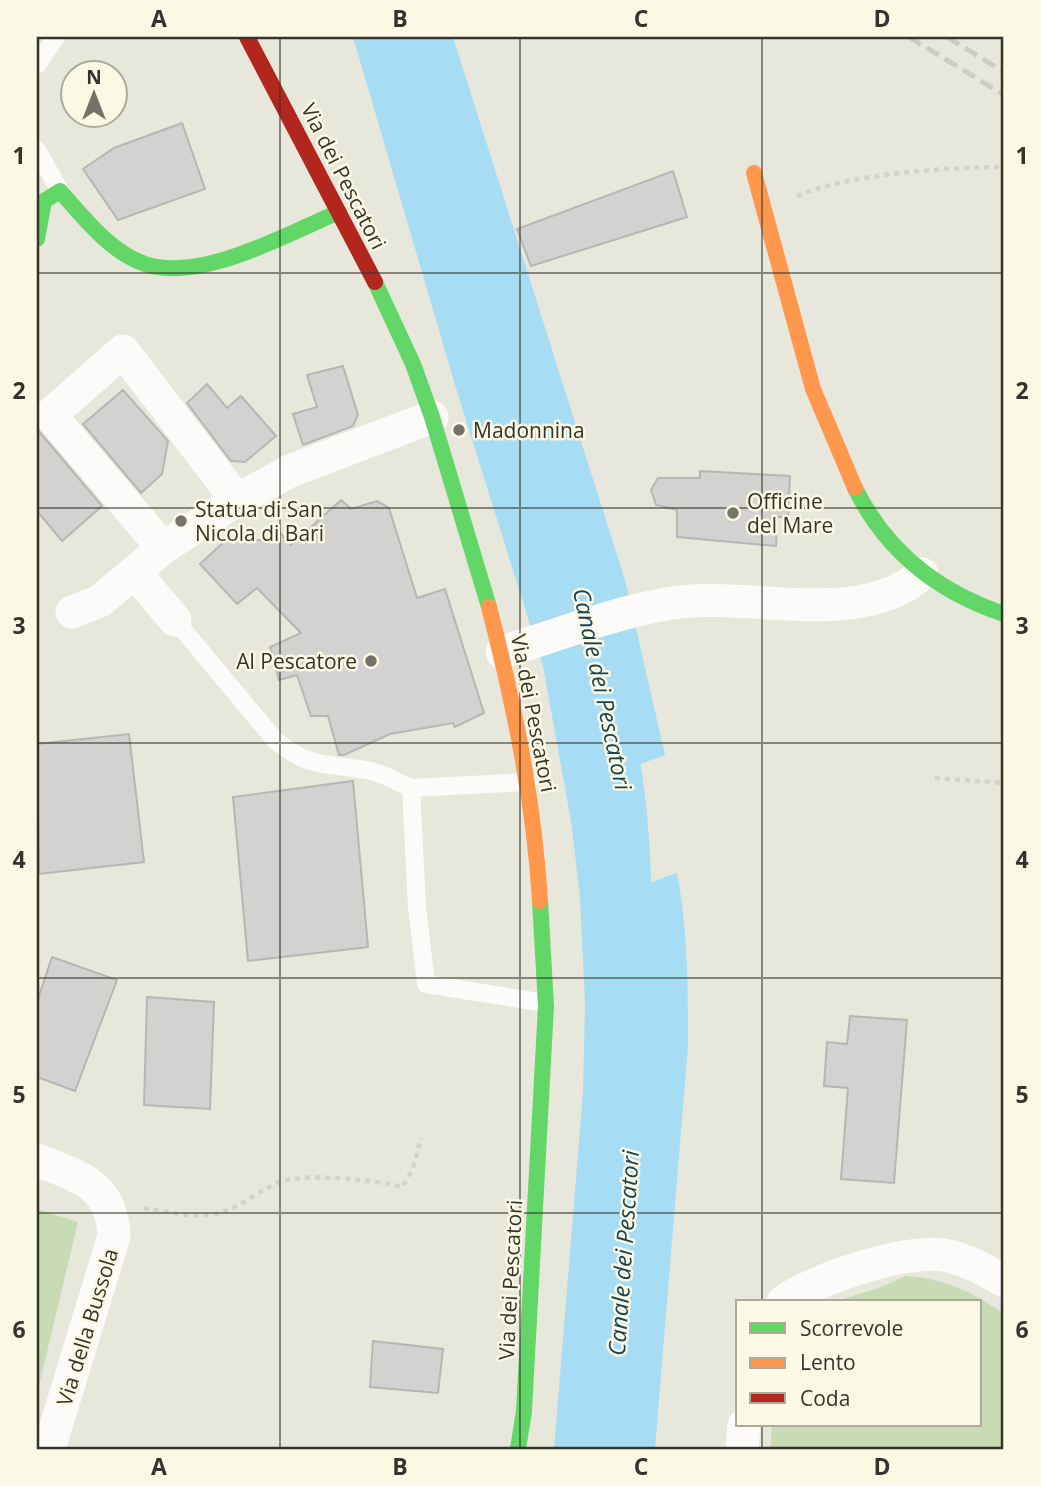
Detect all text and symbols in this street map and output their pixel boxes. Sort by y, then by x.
text: A [151,2,167,34]
text: B [392,2,408,34]
text: C [634,2,648,34]
text: D [873,2,891,34]
north arrow [60,60,130,130]
text: N [86,64,102,90]
street label: Via dei Pescatori [295,98,393,254]
text: 1 [12,139,26,171]
text: 1 [1015,139,1029,171]
text: 2 [12,374,26,406]
text: 2 [1015,374,1029,406]
place label: Madonnina [473,416,585,444]
marker: Madonnina [451,422,467,438]
place label: Officine del Mare [747,487,833,539]
place label: Statua di San Nicola di Bari [195,495,324,547]
marker: Officine del Mare [725,505,741,521]
marker: Statua di San Nicola di Bari [173,513,189,529]
water label: Canale dei Pescatori [566,585,640,794]
text: 3 [12,609,26,641]
text: 3 [1015,609,1029,641]
street label: Via dei Pescatori [505,632,563,794]
place label: Al Pescatore [236,647,357,675]
marker: Al Pescatore [363,653,379,669]
text: 4 [12,843,26,875]
text: 4 [1015,843,1029,875]
text: 5 [12,1078,26,1110]
text: 5 [1015,1078,1029,1110]
water label: Canale dei Pescatori [600,1148,646,1357]
street label: Via dei Pescatori [492,1199,528,1361]
street label: Via della Bussola [50,1245,124,1409]
legend [736,1300,982,1426]
text: 6 [12,1313,26,1345]
text: 6 [1015,1313,1029,1345]
text: Scorrevole [800,1314,903,1342]
text: Lento [800,1348,856,1376]
text: Coda [800,1384,850,1412]
text: A [151,1450,167,1482]
text: B [392,1450,408,1482]
text: C [634,1450,648,1482]
text: D [873,1450,891,1482]

